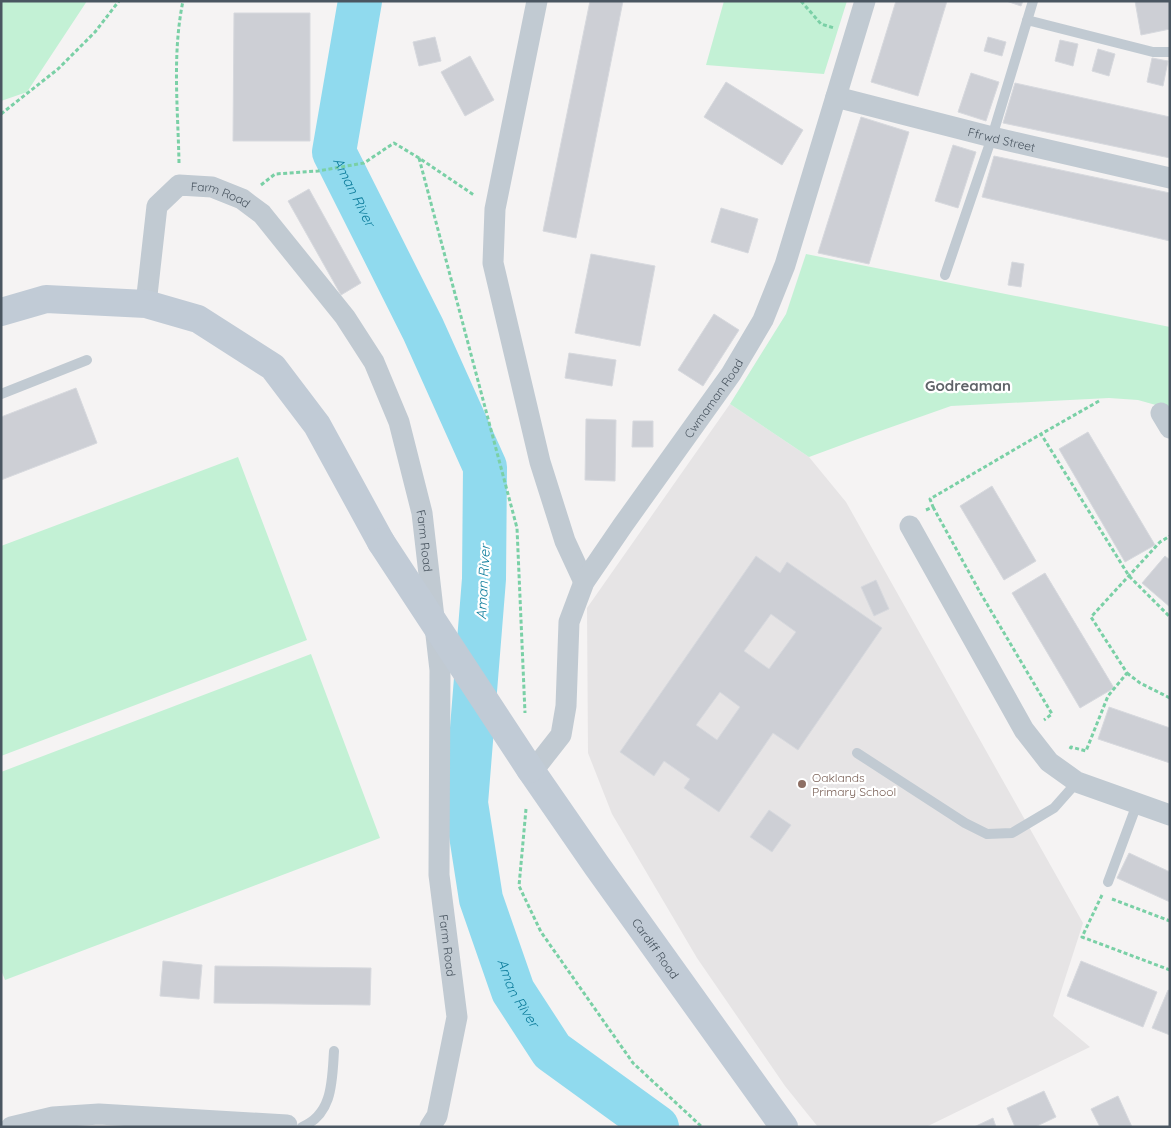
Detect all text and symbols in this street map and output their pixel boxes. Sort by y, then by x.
street label: Ffrwd Street [966,124,1037,154]
water label: Aman River [329,154,380,231]
street label: Farm Road [190,178,254,210]
street label: Cwmaman Road [680,356,746,441]
district label: Godreaman [925,376,1011,395]
street label: Farm Road [414,508,436,573]
water label: Aman River [472,542,494,620]
place label: Oaklands Primary School [812,770,896,799]
marker: Oaklands Primary School [796,778,808,790]
street label: Farm Road [437,913,459,977]
street label: Cardiff Road [629,915,683,981]
water label: Aman River [493,956,544,1032]

